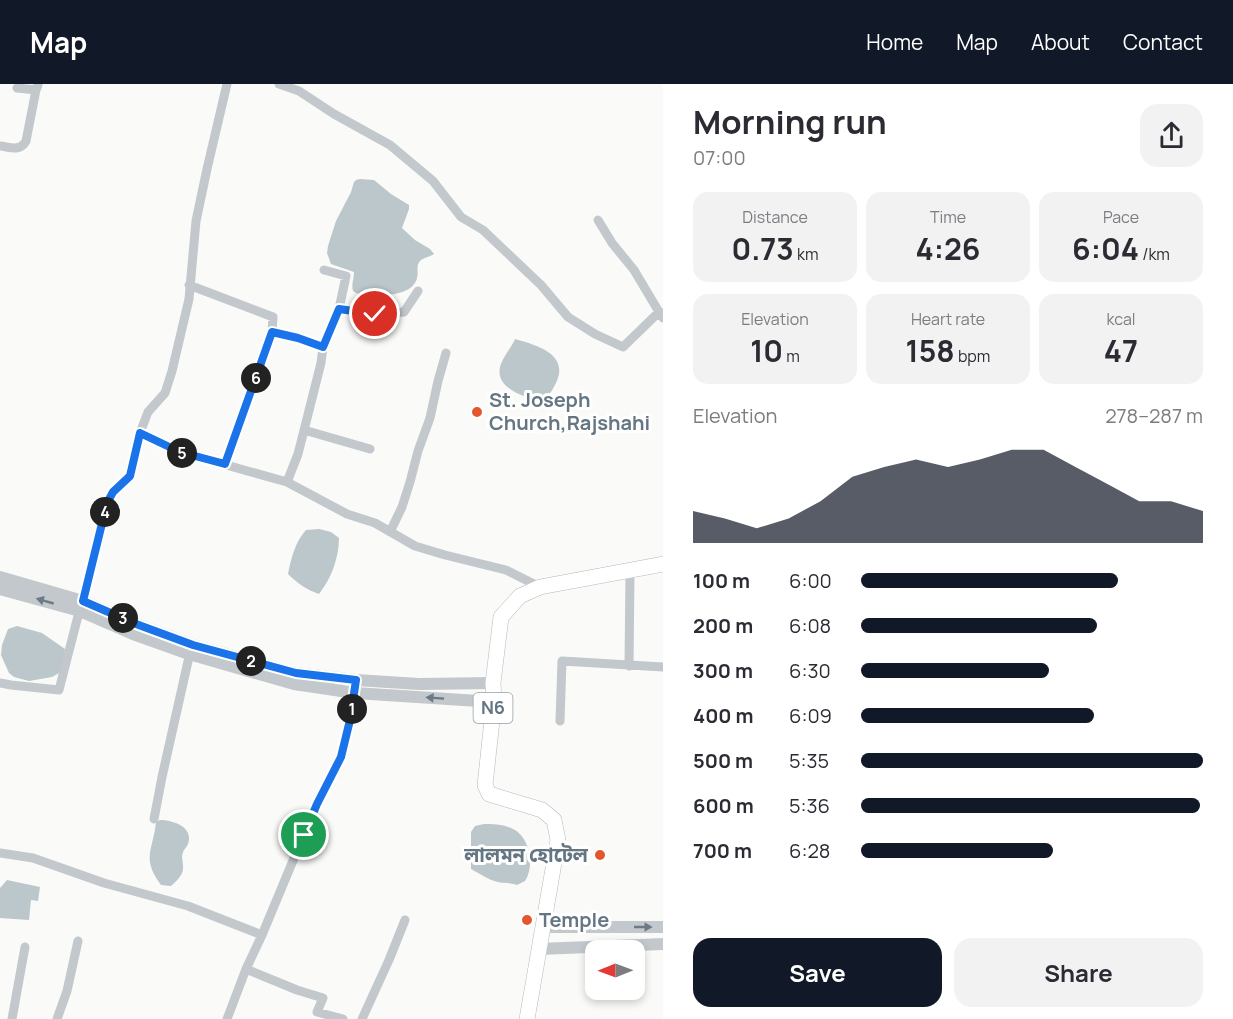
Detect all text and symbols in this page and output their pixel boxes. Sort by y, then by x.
text: Map [30,23,87,61]
text: Home [866,28,923,56]
text: Map [956,28,998,56]
text: About [1031,28,1090,56]
text: Contact [1123,28,1203,56]
text: Morning run [693,99,887,144]
button: share [1140,104,1203,167]
text: 07:00 [693,144,746,171]
text: Distance [742,206,808,228]
text: Time [930,206,966,228]
text: Pace [1103,206,1139,228]
text: 0.73 [731,228,794,269]
text: 4:26 [915,228,981,269]
text: 6:04 [1072,228,1139,269]
text: km [794,243,819,265]
text: /km [1139,243,1170,265]
pin [349,288,400,339]
icon: check [358,297,391,330]
text: Elevation [741,308,809,330]
text: Heart rate [911,308,985,330]
text: kcal [1106,308,1136,330]
text: 10 [750,330,783,371]
text: 158 [906,330,955,371]
text: 47 [1104,330,1138,371]
text: m [783,345,800,367]
text: bpm [955,345,990,367]
pin: 6 [241,363,271,393]
text: 6 [251,367,261,389]
place label: St. Joseph Church,Rajshahi [489,386,650,436]
text: Elevation [693,402,777,429]
text: 278–287 m [1105,402,1203,429]
marker: St. Joseph Church,Rajshahi [470,405,484,419]
pin: 5 [167,438,197,468]
text: 5 [177,442,187,464]
pin: 4 [90,497,120,527]
text: 4 [100,501,110,523]
text: 100 m [693,567,750,594]
text: 6:00 [789,567,832,594]
one-way arrow [36,596,54,606]
pin: 3 [108,603,138,633]
text: 3 [118,607,128,629]
text: 200 m [693,612,753,639]
text: 6:08 [789,612,831,639]
pin: 2 [236,646,266,676]
text: 2 [246,650,256,672]
text: 300 m [693,657,753,684]
text: 6:30 [789,657,831,684]
one-way arrow [426,693,445,703]
road number: N6 [474,693,512,723]
pin: 1 [337,694,367,724]
text: 1 [348,698,356,720]
text: 400 m [693,702,753,729]
text: 6:09 [789,702,832,729]
text: 500 m [693,747,753,774]
text: 5:35 [789,747,829,774]
text: 600 m [693,792,754,819]
text: 5:36 [789,792,830,819]
pin [278,809,329,860]
icon: arrive [287,818,320,851]
text: 700 m [693,837,752,864]
text: 6:28 [789,837,830,864]
place label: লালমন হোটেল [463,841,589,868]
marker: লালমন হোটেল [593,848,607,862]
place label: Temple [539,906,609,933]
marker: Temple [520,913,534,927]
one-way arrow [634,922,653,932]
button: Save [693,938,942,1007]
button: Share [954,938,1203,1007]
north arrow [585,940,645,1000]
map controls [585,940,645,1000]

